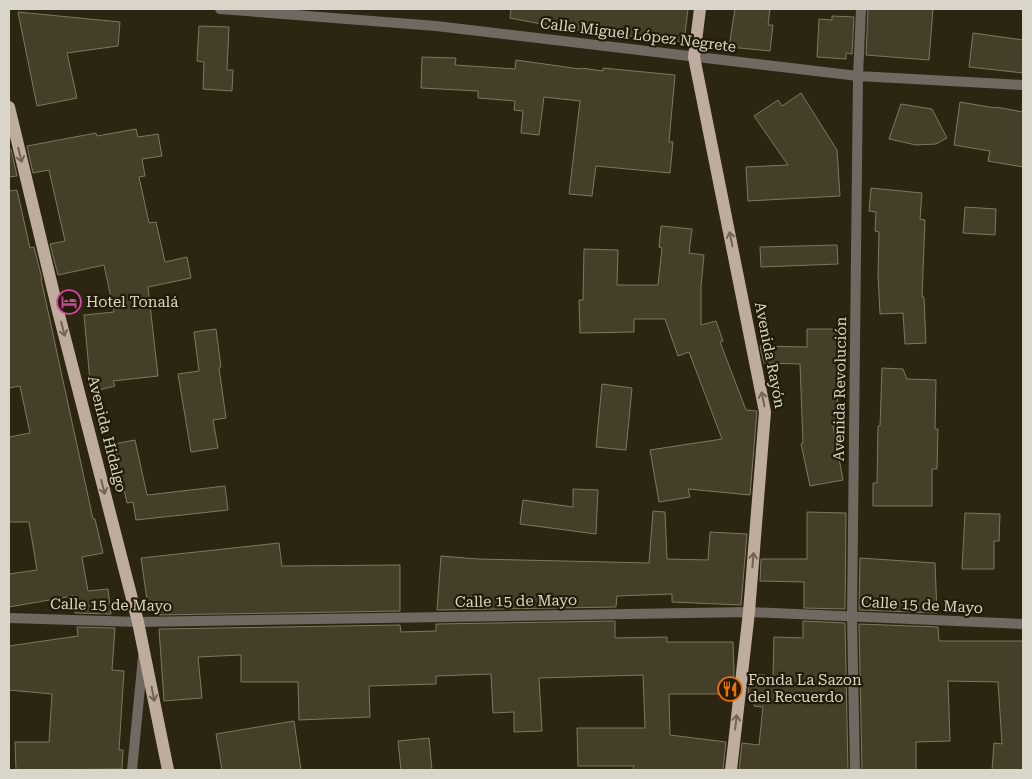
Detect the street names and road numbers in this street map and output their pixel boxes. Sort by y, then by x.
street label: Calle Miguel López Negrete [539,14,737,56]
street label: Avenida Rayón [751,300,789,410]
street label: Avenida Revolución [830,316,850,461]
street label: Avenida Hidalgo [84,374,130,494]
street label: Calle 15 de Mayo [455,591,577,611]
street label: Calle 15 de Mayo [861,593,983,617]
street label: Calle 15 de Mayo [50,595,172,615]

